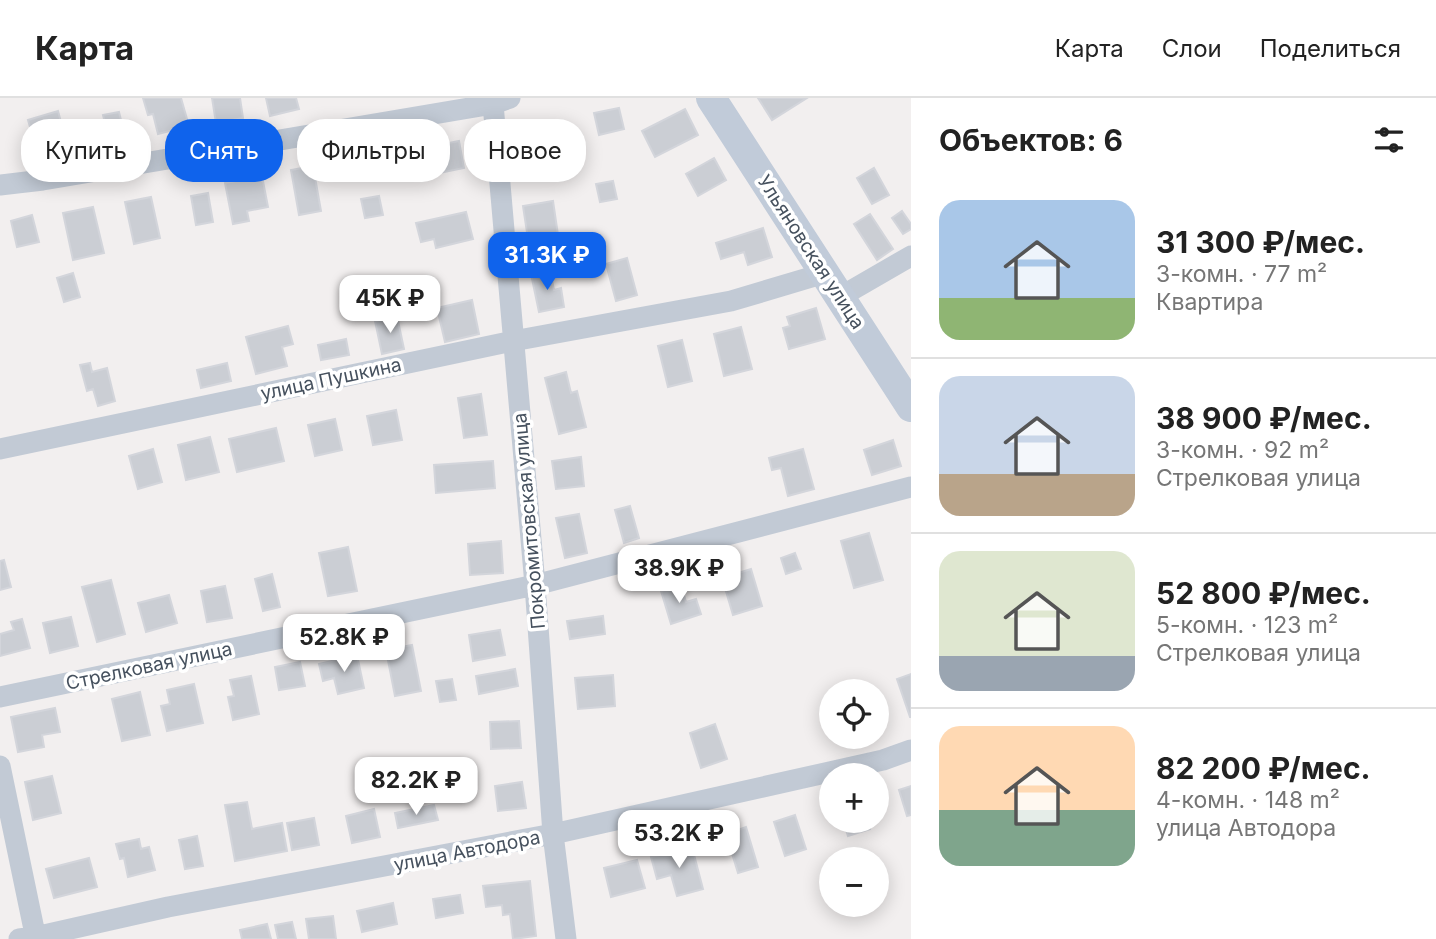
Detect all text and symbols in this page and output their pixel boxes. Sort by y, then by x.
text: Карта [35,28,134,68]
text: Карта [1055,34,1124,63]
text: Слои [1162,34,1222,63]
text: Поделиться [1260,34,1401,63]
chip: Купить [21,119,151,182]
chip: Снять [165,119,283,182]
chip: Фильтры [297,119,450,182]
chip: Новое [464,119,586,182]
icon: filters [1370,121,1408,159]
text: Объектов: 6 [939,122,1123,158]
street label: Ульяновская улица [753,171,869,333]
text: 31 300 ₽/мес. [1156,224,1365,260]
icon: home [995,228,1079,312]
pin: 31.3K ₽ [482,232,612,292]
text: 31.3K ₽ [504,241,590,269]
text: 3-комн. · 77 m² [1156,260,1327,288]
pin: 45K ₽ [341,275,439,335]
text: 45K ₽ [355,284,425,312]
text: Квартира [1156,288,1263,316]
street label: улица Пушкина [259,353,403,405]
text: 38 900 ₽/мес. [1156,400,1372,436]
icon: home [995,404,1079,488]
street label: Покромитовская улица [508,412,550,630]
text: 3-комн. · 92 m² [1156,436,1329,464]
text: Стрелковая улица [1156,464,1361,492]
pin: 38.9K ₽ [614,546,744,605]
text: 38.9K ₽ [634,554,724,582]
text: 52 800 ₽/мес. [1156,575,1371,611]
icon: home [995,579,1079,663]
text: 5-комн. · 123 m² [1156,611,1338,639]
pin: 52.8K ₽ [279,614,409,674]
text: 52.8K ₽ [299,623,389,651]
street label: Стрелковая улица [64,637,234,695]
text: Стрелковая улица [1156,639,1361,667]
map controls [819,679,889,917]
button: locate [819,679,889,749]
text: 82 200 ₽/мес. [1156,750,1371,786]
icon: home [995,754,1079,838]
pin: 82.2K ₽ [351,758,481,817]
button: + [819,763,889,833]
text: 82.2K ₽ [371,766,461,794]
text: 4-комн. · 148 m² [1156,786,1340,814]
pin: 53.2K ₽ [614,810,744,870]
text: улица Автодора [1156,814,1336,842]
text: 53.2K ₽ [634,819,724,847]
street label: улица Автодора [392,826,542,876]
button: − [819,847,889,917]

